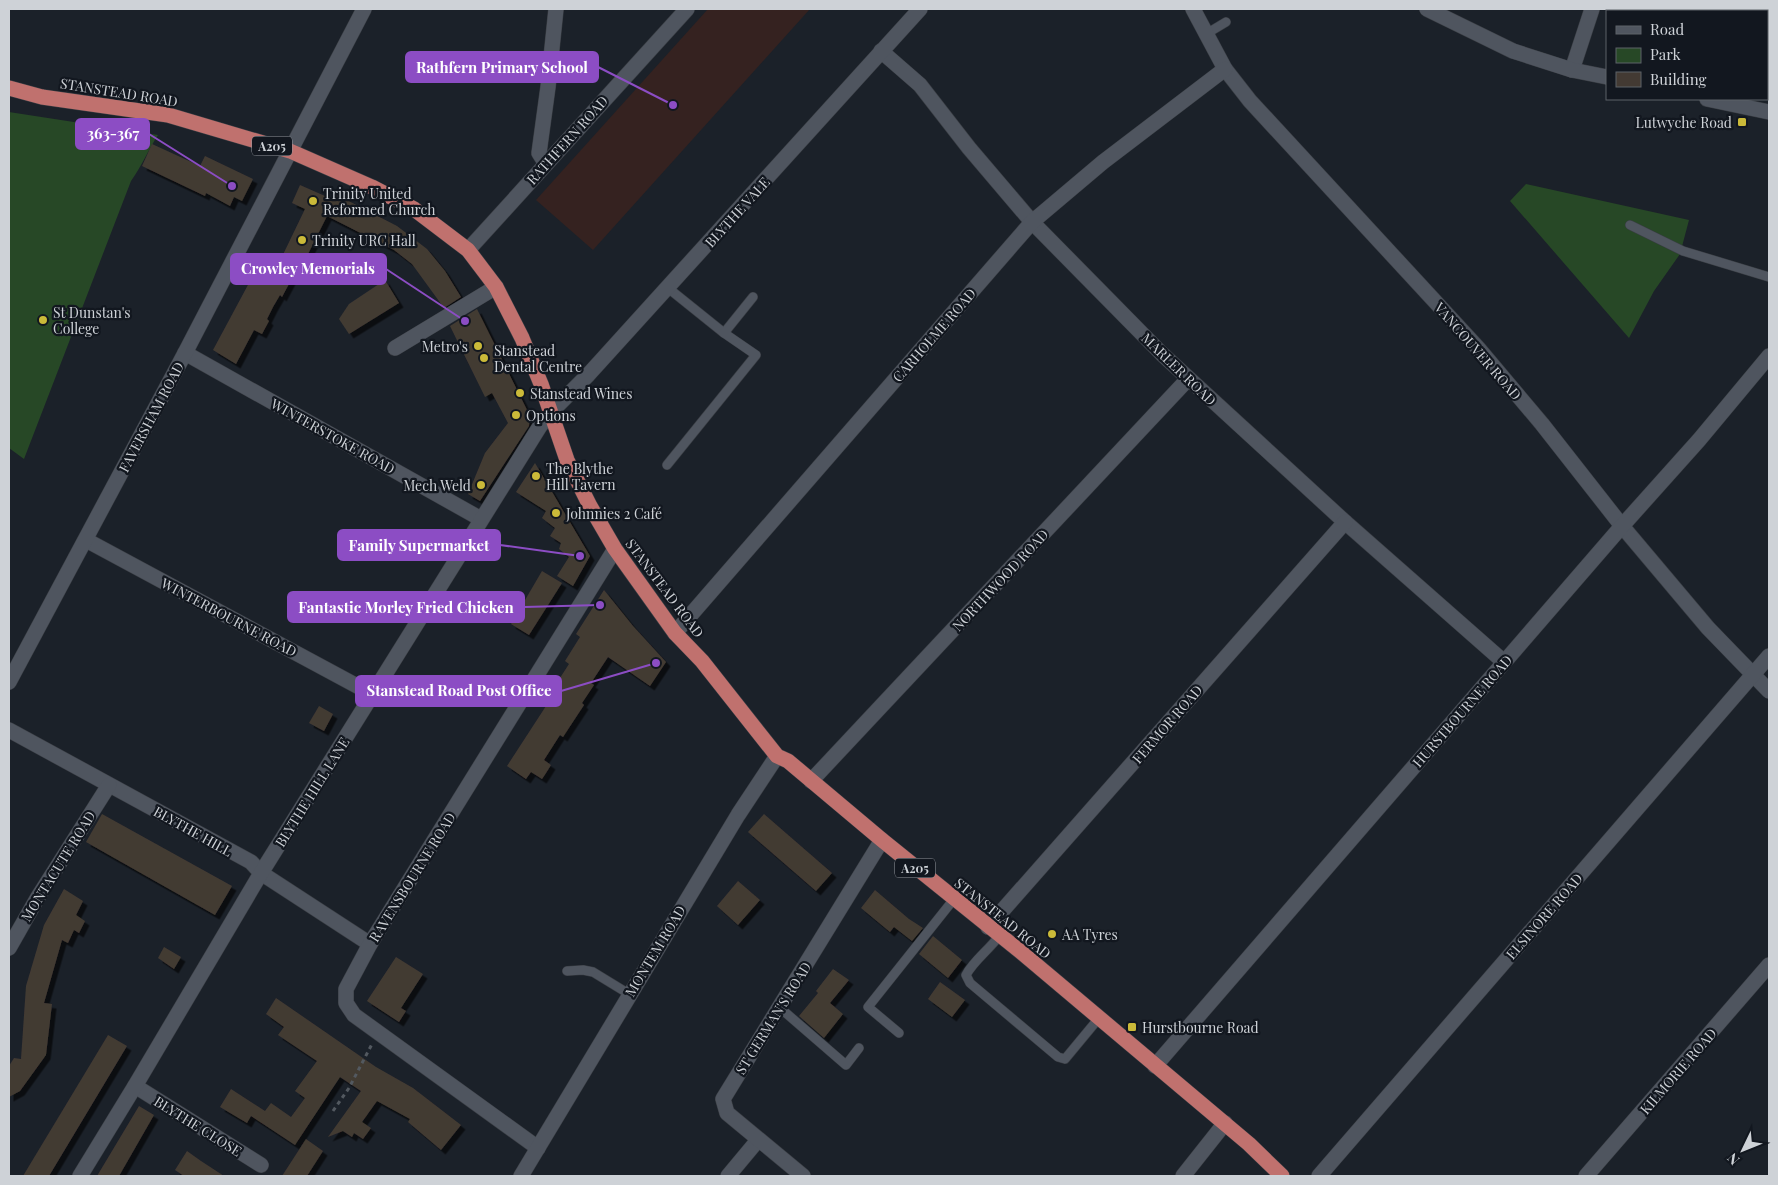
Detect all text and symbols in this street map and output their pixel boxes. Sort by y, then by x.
legend [1606,10,1768,100]
text: Road [1650,19,1684,39]
text: Park [1650,44,1682,64]
callout: Rathfern Primary School [406,52,598,82]
text: Rathfern Primary School [416,57,588,77]
text: Building [1650,69,1707,89]
street label: STANSTEAD ROAD [59,73,179,111]
street label: RATHFERN ROAD [522,92,612,188]
place label: Lutwyche Road [1636,113,1732,132]
marker: Lutwyche Road [1736,116,1748,128]
callout: 363-367 [76,119,149,149]
text: 363-367 [87,123,140,143]
road number: A205 [252,136,292,156]
street label: BLYTHE VALE [700,173,774,251]
place label: Trinity United Reformed Church [323,184,436,219]
marker: Trinity United Reformed Church [307,195,319,207]
place label: Trinity URC Hall [312,231,416,250]
marker: Trinity URC Hall [296,234,308,246]
callout: Crowley Memorials [231,254,386,284]
text: Crowley Memorials [241,258,375,278]
street label: CARHOLME ROAD [888,284,980,386]
street label: VANCOUVER ROAD [1430,297,1526,404]
place label: St Dunstan's College [53,303,131,338]
marker: St Dunstan's College [37,314,49,326]
street label: MARLER ROAD [1138,329,1220,409]
place label: Metro's [422,337,468,356]
marker: Metro's [472,340,484,352]
place label: Stanstead Dental Centre [494,341,582,376]
marker: Stanstead Dental Centre [478,352,490,364]
street label: FAVERSHAM ROAD [114,359,188,475]
place label: Stanstead Wines [530,384,632,403]
marker: Stanstead Wines [514,387,526,399]
street label: WINTERSTOKE ROAD [267,393,398,478]
place label: Options [526,406,576,425]
marker: Options [510,409,522,421]
place label: The Blythe Hill Tavern [546,459,616,494]
marker: The Blythe Hill Tavern [530,470,542,482]
place label: Mech Weld [403,476,471,495]
marker: Mech Weld [475,479,487,491]
place label: Johnnies 2 Café [565,504,662,523]
marker: Johnnies 2 Café [550,507,562,519]
street label: NORTHWOOD ROAD [948,525,1052,635]
callout: Family Supermarket [338,530,500,560]
text: Family Supermarket [349,535,490,555]
street label: STANSTEAD ROAD [622,535,708,641]
street label: WINTERBOURNE ROAD [157,573,300,661]
callout: Fantastic Morley Fried Chicken [288,592,524,622]
text: Fantastic Morley Fried Chicken [298,597,515,617]
street label: HURSTBOURNE ROAD [1408,651,1516,771]
callout: Stanstead Road Post Office [356,676,561,706]
text: Stanstead Road Post Office [366,680,552,700]
street label: FERMOR ROAD [1128,681,1206,767]
street label: BLYTHE HILL LANE [271,734,353,850]
street label: BLYTHE HILL [150,802,236,860]
street label: MONTACUTE ROAD [16,807,100,925]
street label: RAVENSBOURNE ROAD [364,809,460,945]
road number: A205 [895,858,935,878]
street label: ELSINORE ROAD [1501,869,1587,963]
street label: STANSTEAD ROAD [951,873,1055,963]
street label: MONTEM ROAD [620,902,690,1000]
place label: AA Tyres [1061,925,1118,944]
marker: AA Tyres [1046,928,1058,940]
street label: ST GERMAN'S ROAD [731,958,815,1078]
place label: Hurstbourne Road [1142,1018,1259,1037]
marker: Hurstbourne Road [1126,1021,1138,1033]
street label: KILMORIE ROAD [1635,1024,1721,1118]
street label: BLYTHE CLOSE [151,1092,245,1160]
north arrow [1718,1125,1768,1175]
text: N [1723,1149,1744,1169]

